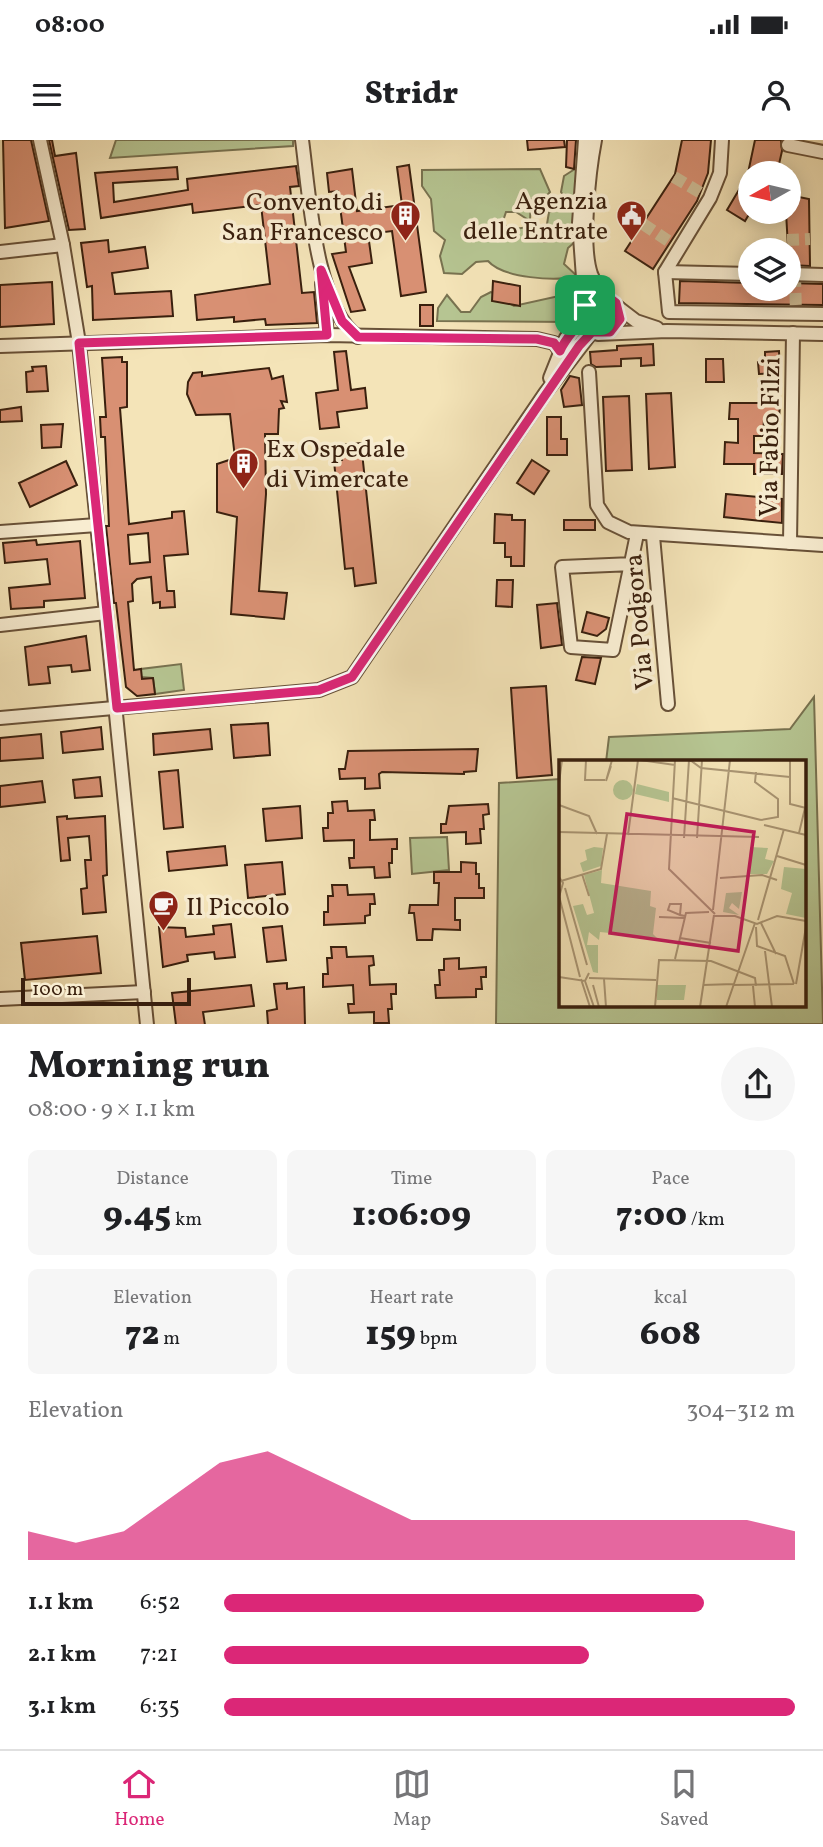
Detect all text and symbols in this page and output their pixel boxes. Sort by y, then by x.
text: 08:00 [35,7,105,43]
text: Stridr [365,73,458,117]
icon: menu [28,76,66,114]
icon: person [757,76,795,114]
north arrow [738,161,802,224]
map controls [738,161,801,301]
place label: Agenzia delle Entrate [463,184,608,250]
place label: Convento di San Francesco [221,185,383,251]
public building icon: Agenzia delle Entrate [614,198,648,242]
building icon: Convento di San Francesco [389,199,423,243]
button: layers [738,238,801,301]
pin [555,275,615,335]
icon: arrive [566,286,604,324]
street label: Via Fabio Filzi [752,357,790,517]
place label: Ex Ospedale di Vimercate [266,432,409,498]
building icon: Ex Ospedale di Vimercate [226,446,260,490]
street label: Via Podgora [616,552,664,691]
inset map [559,760,806,1007]
cafe icon: Il Piccolo [146,889,180,933]
place label: Il Piccolo [186,890,290,926]
scale bar [21,975,191,1007]
text: 100 m [32,977,83,1003]
text: Morning run [28,1041,270,1094]
button: share [721,1047,795,1121]
text: 08:00 · 9 × 1.1 km [28,1094,195,1126]
text: Distance [116,1166,189,1192]
text: Time [391,1166,432,1192]
text: Pace [651,1166,690,1192]
text: 9.45 [103,1192,171,1240]
text: 1:06:09 [352,1192,471,1240]
text: 7:00 [616,1192,687,1240]
text: km [171,1207,202,1233]
text: /km [687,1207,725,1233]
text: Elevation [113,1285,192,1311]
text: Heart rate [370,1285,453,1311]
text: kcal [654,1285,687,1311]
text: 72 [125,1311,159,1359]
text: 159 [365,1311,416,1359]
text: 608 [640,1311,701,1359]
text: m [159,1326,180,1352]
text: bpm [416,1326,458,1352]
text: Elevation [28,1395,124,1427]
text: 304–312 m [687,1395,795,1427]
text: 1.1 km [28,1587,94,1619]
text: 6:52 [140,1587,180,1619]
text: 2.1 km [28,1639,97,1671]
text: 7:21 [140,1639,178,1671]
text: 3.1 km [28,1691,96,1723]
text: 6:35 [140,1691,180,1723]
tab: Home [114,1765,165,1833]
tab: Map [393,1765,431,1833]
tab: Saved [660,1765,709,1833]

